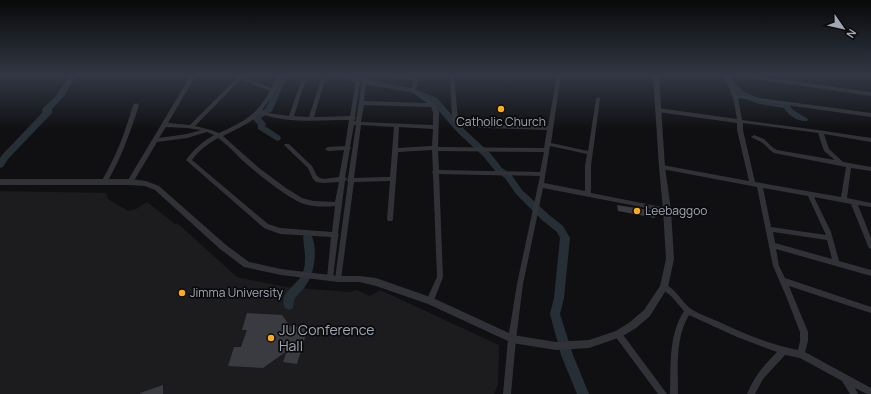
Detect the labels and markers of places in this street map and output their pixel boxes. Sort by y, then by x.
marker: Catholic Church [496,104,506,114]
place label: Catholic Church [456,113,546,130]
place label: Leebaggoo [645,202,707,219]
marker: Leebaggoo [632,206,642,216]
place label: Jimma University [190,284,284,301]
marker: Jimma University [177,288,187,298]
place label: JU Conference Hall [279,320,374,355]
marker: JU Conference Hall [266,333,276,343]

